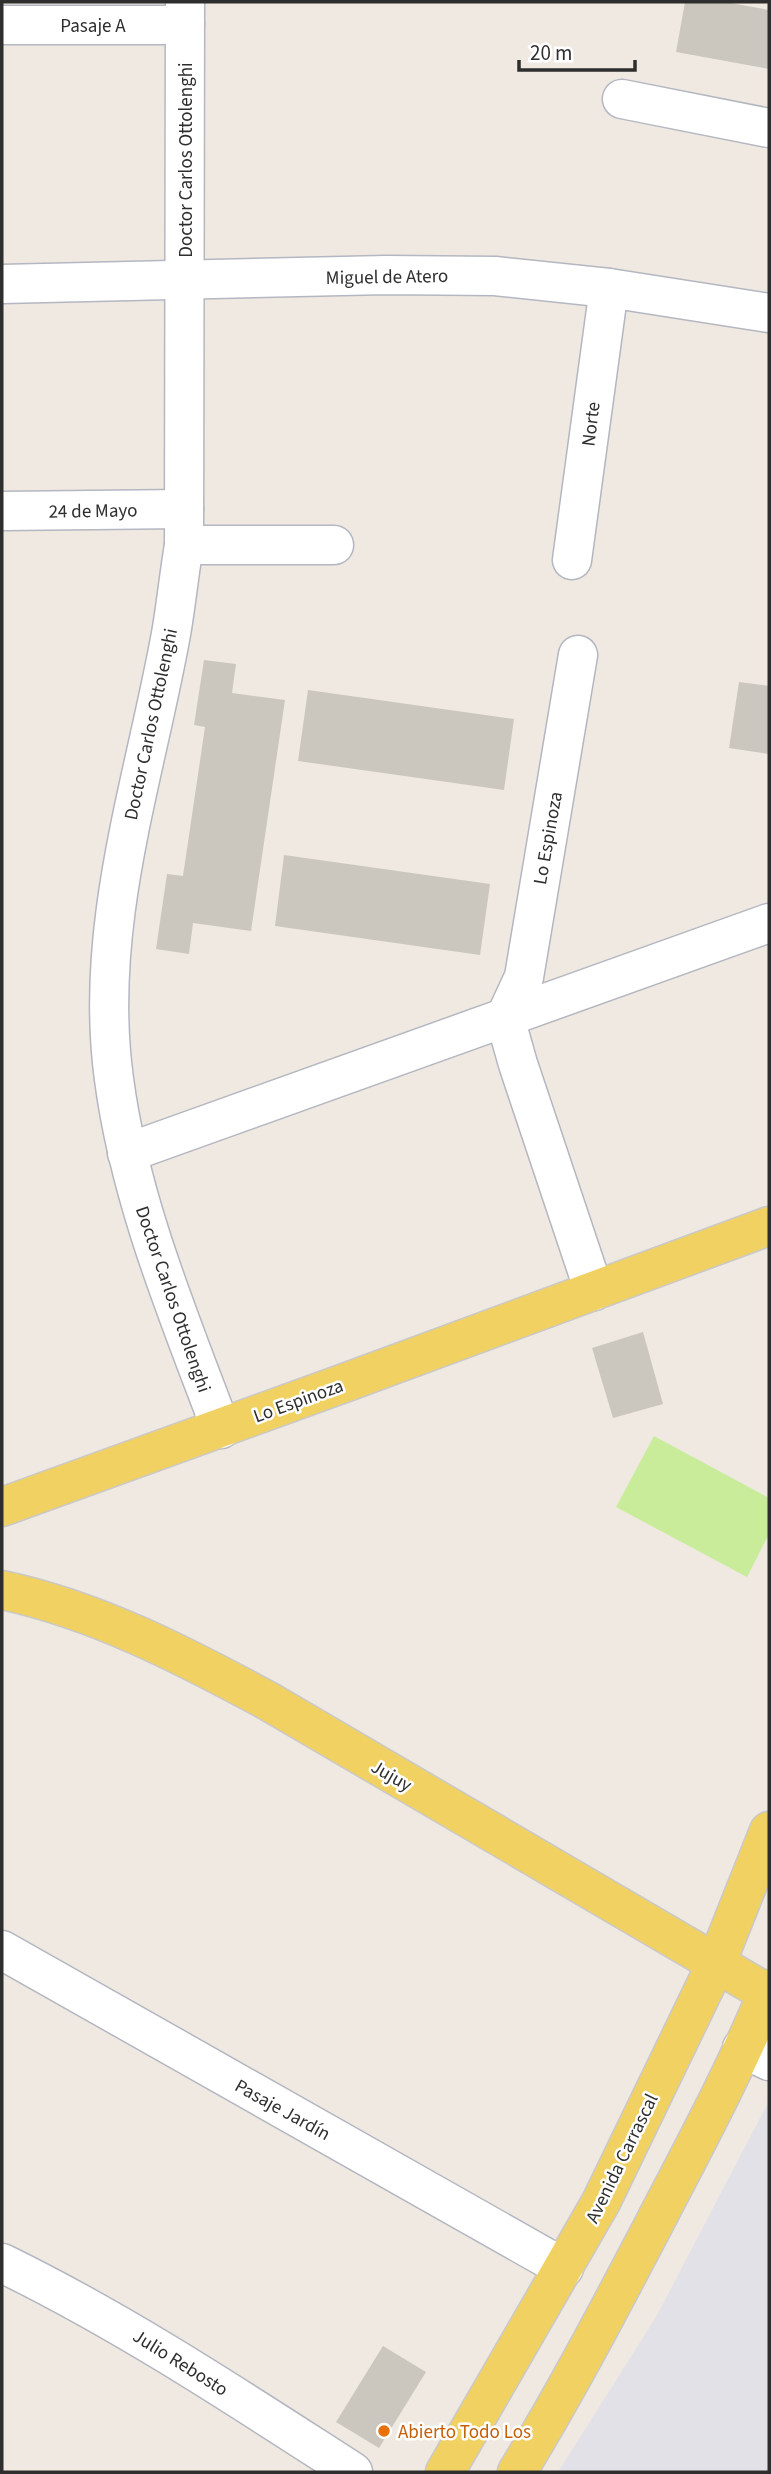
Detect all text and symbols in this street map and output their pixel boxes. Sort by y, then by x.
street label: Pasaje A [60,13,126,40]
scale bar [519,28,634,72]
text: 20 m [530,38,572,68]
street label: Doctor Carlos Ottolenghi [173,62,200,258]
street label: Miguel de Atero [326,263,449,292]
street label: Norte [575,400,608,448]
street label: 24 de Mayo [48,497,138,526]
street label: Doctor Carlos Ottolenghi [118,626,185,823]
street label: Lo Espinoza [527,790,570,887]
street label: Doctor Carlos Ottolenghi [128,1203,217,1396]
street label: Lo Espinoza [250,1373,347,1430]
street label: Jujuy [366,1754,417,1799]
street label: Pasaje Jardín [230,2073,335,2148]
street label: Avenida Carrascal [579,2089,665,2228]
street label: Julio Rebosto [127,2323,233,2403]
place label: Abierto Todo Los [398,2419,531,2446]
marker: Abierto Todo Los [376,2423,392,2439]

